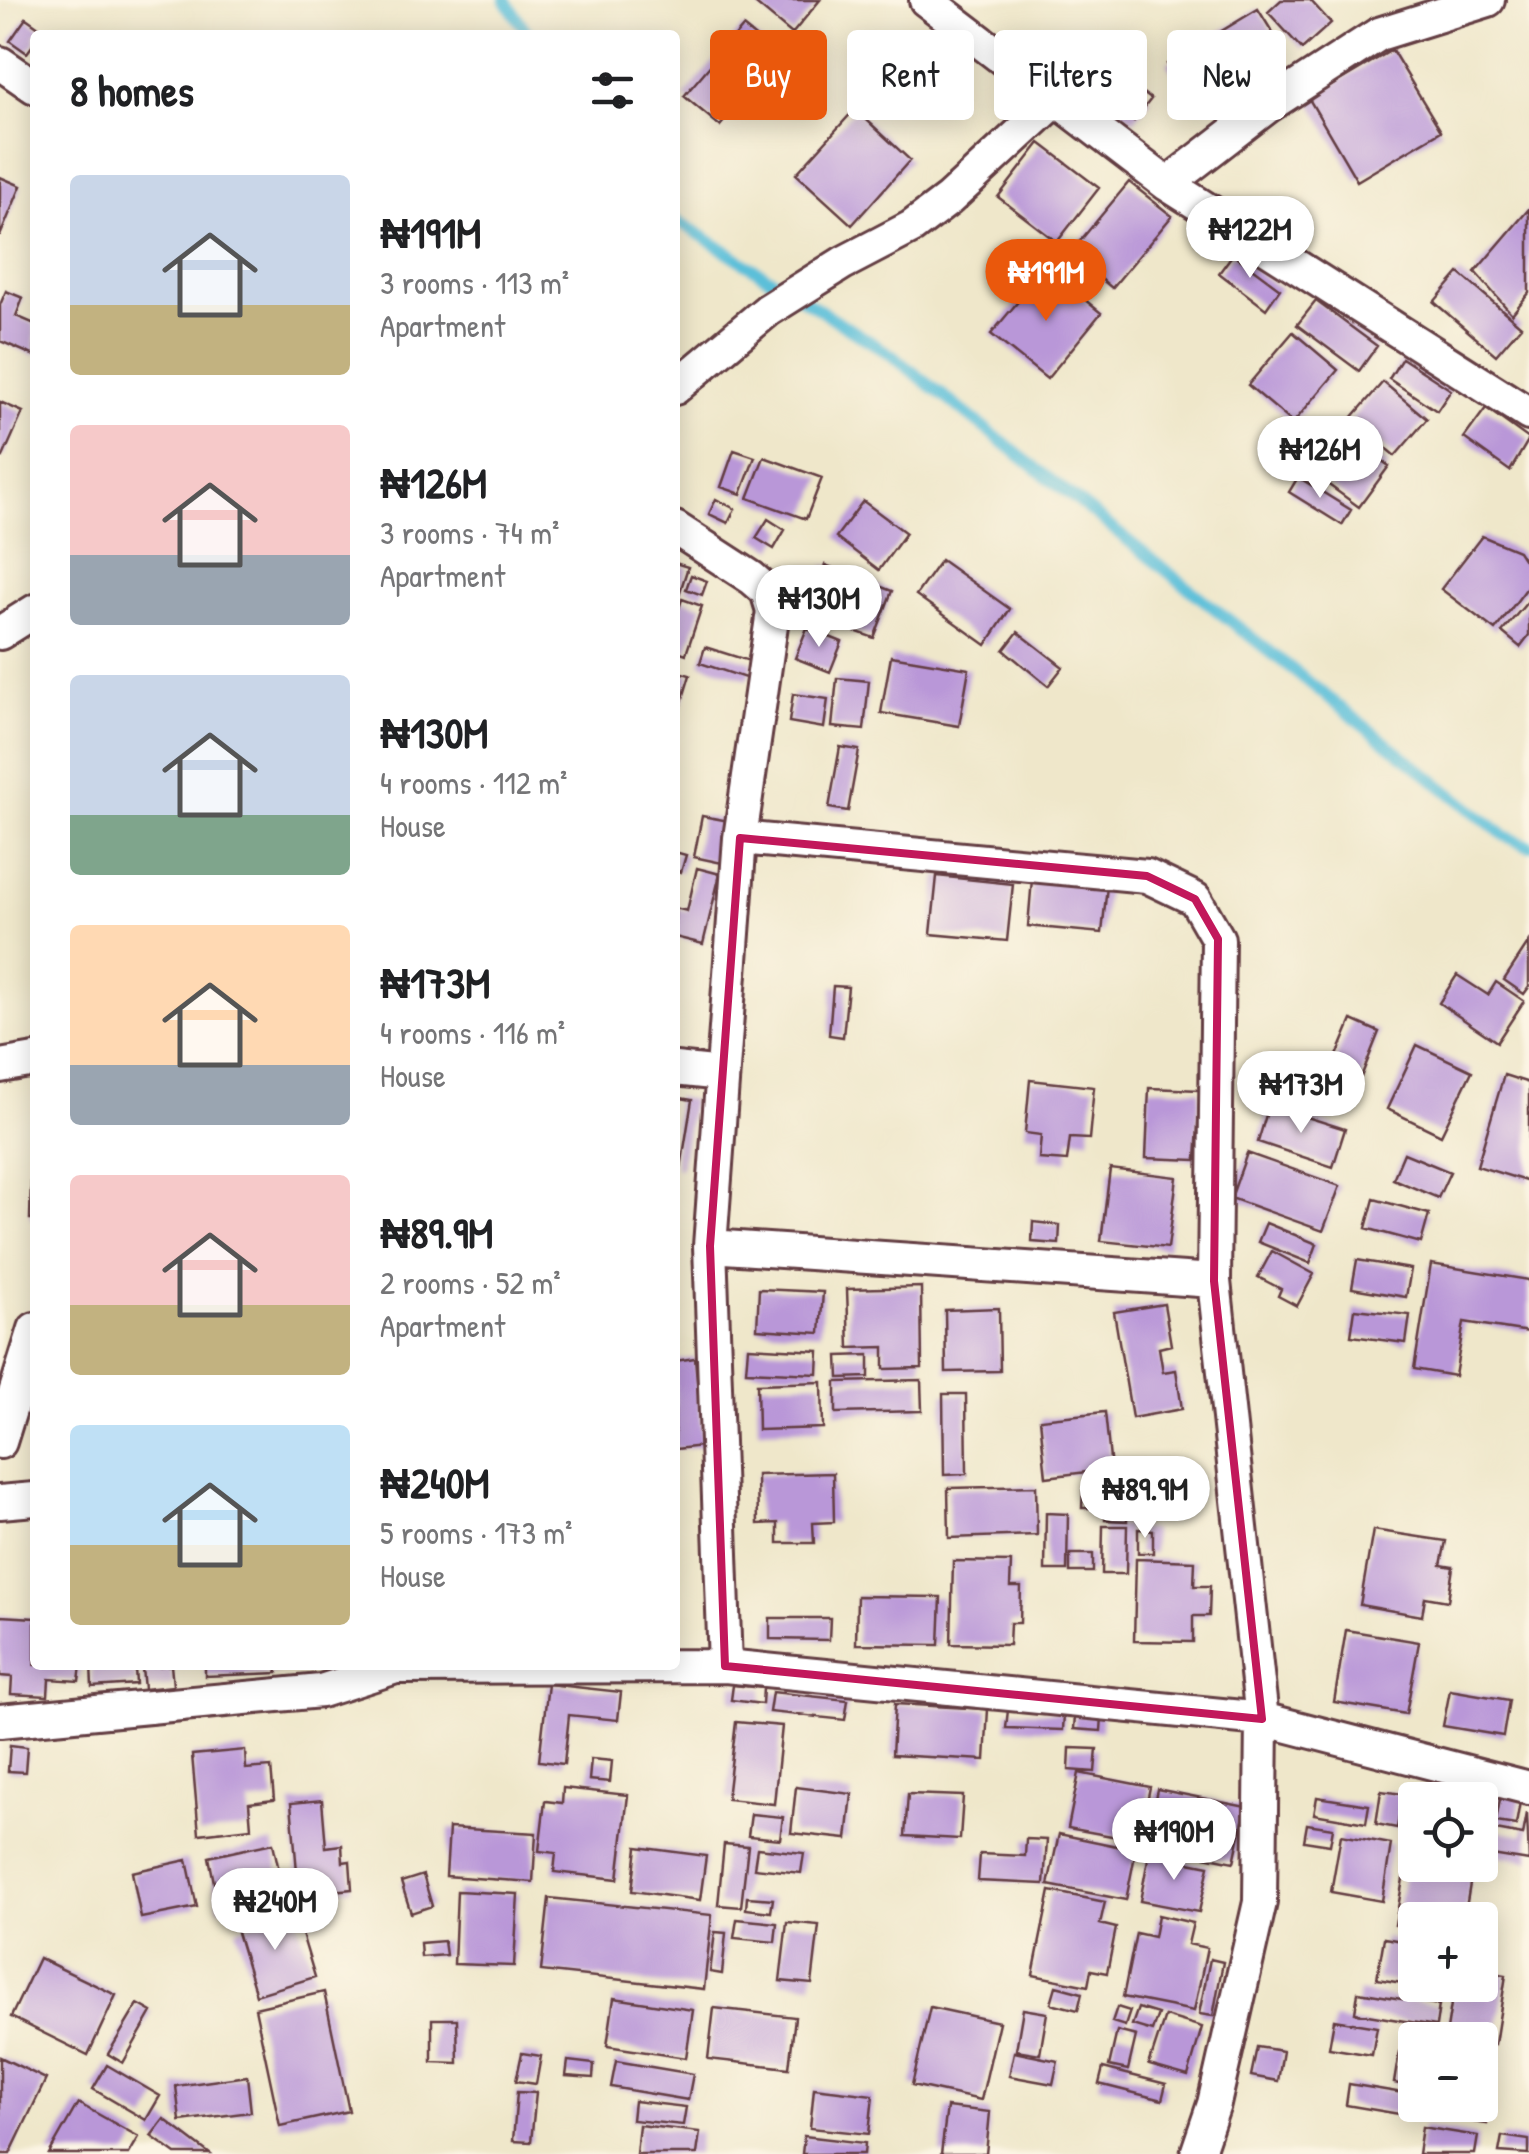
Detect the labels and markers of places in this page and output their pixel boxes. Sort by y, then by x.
pin: ₦122M [1180,196,1320,281]
pin: ₦191M [976,239,1116,324]
pin: ₦126M [1250,416,1390,501]
pin: ₦130M [749,565,889,650]
pin: ₦173M [1231,1051,1371,1136]
pin: ₦89.9M [1064,1456,1226,1541]
pin: ₦190M [1104,1798,1244,1883]
pin: ₦240M [205,1868,345,1953]

